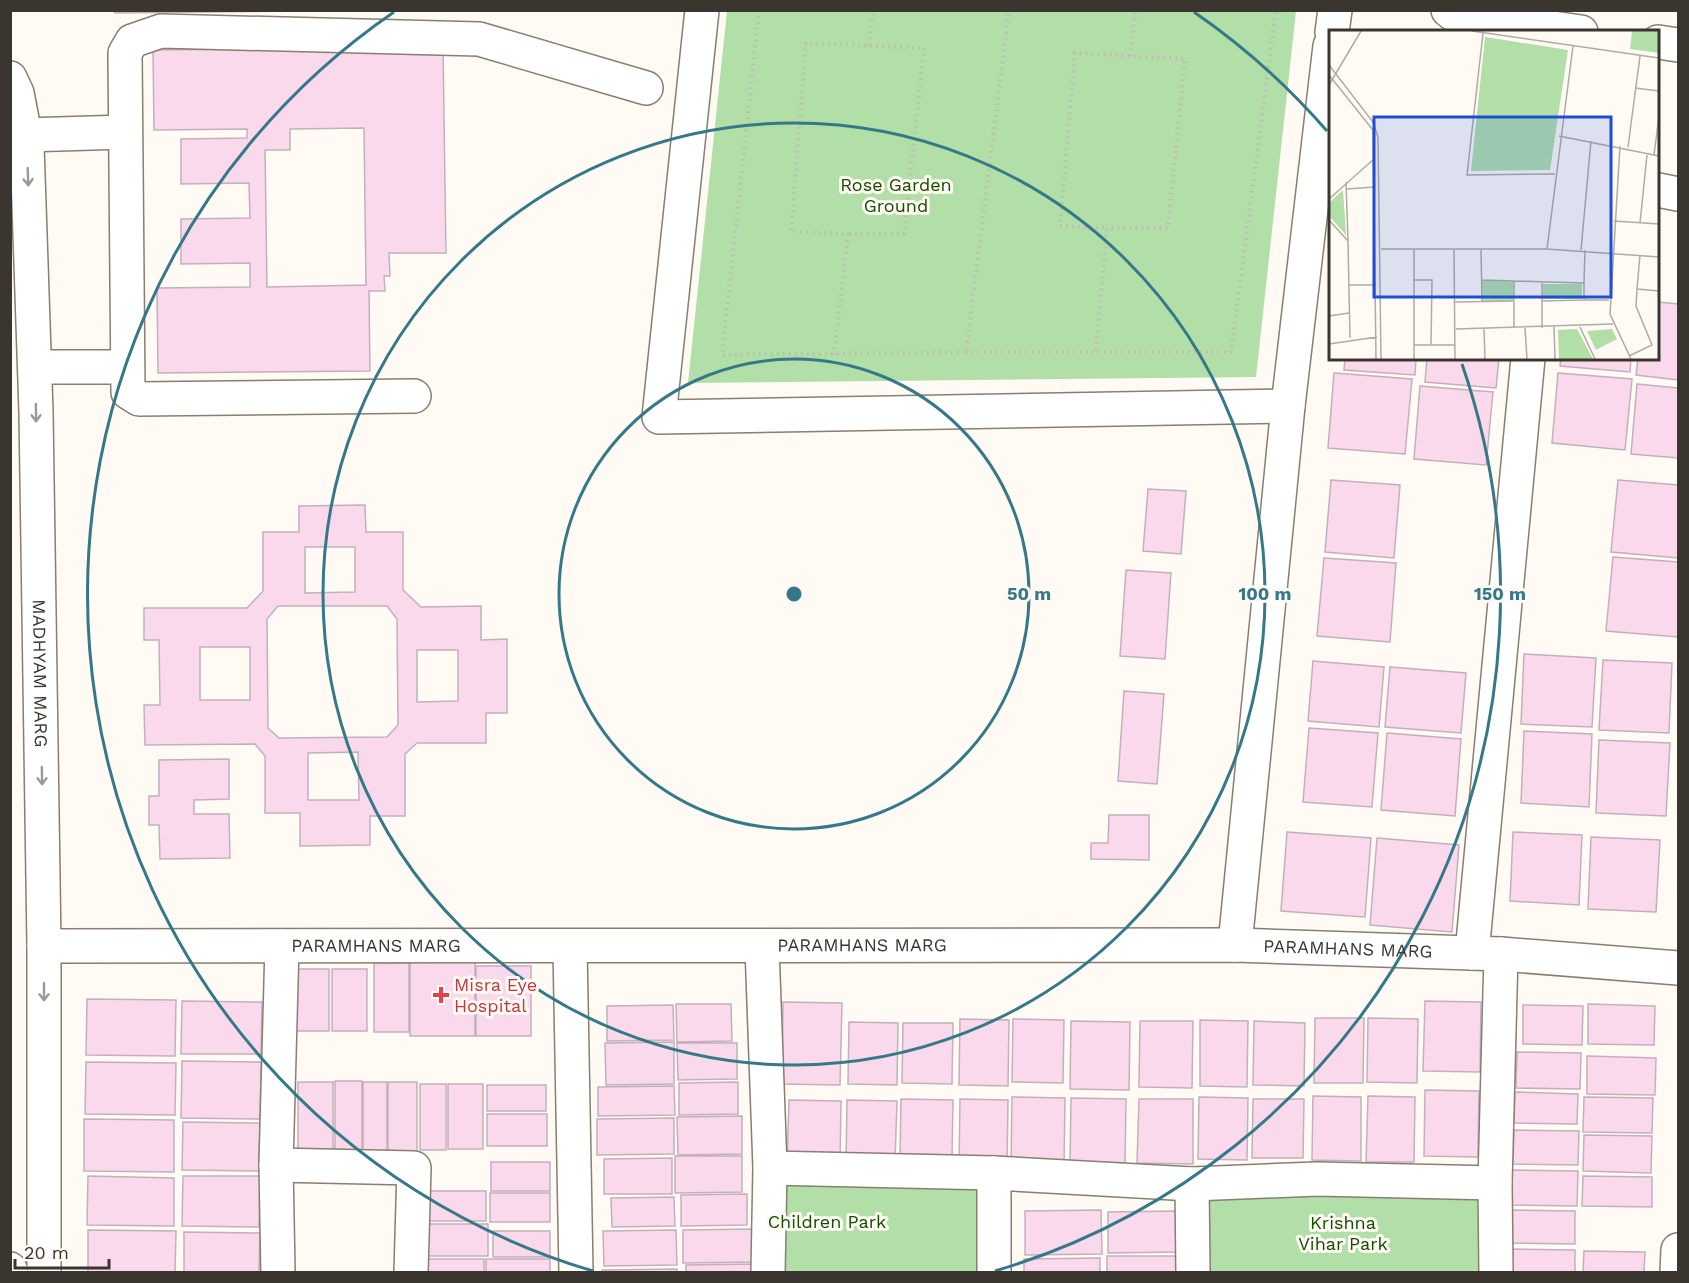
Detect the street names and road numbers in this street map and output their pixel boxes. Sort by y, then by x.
street label: MADHYAM MARG [29,599,52,748]
street label: PARAMHANS MARG [777,934,947,955]
street label: PARAMHANS MARG [291,935,461,956]
street label: PARAMHANS MARG [1263,935,1433,962]

